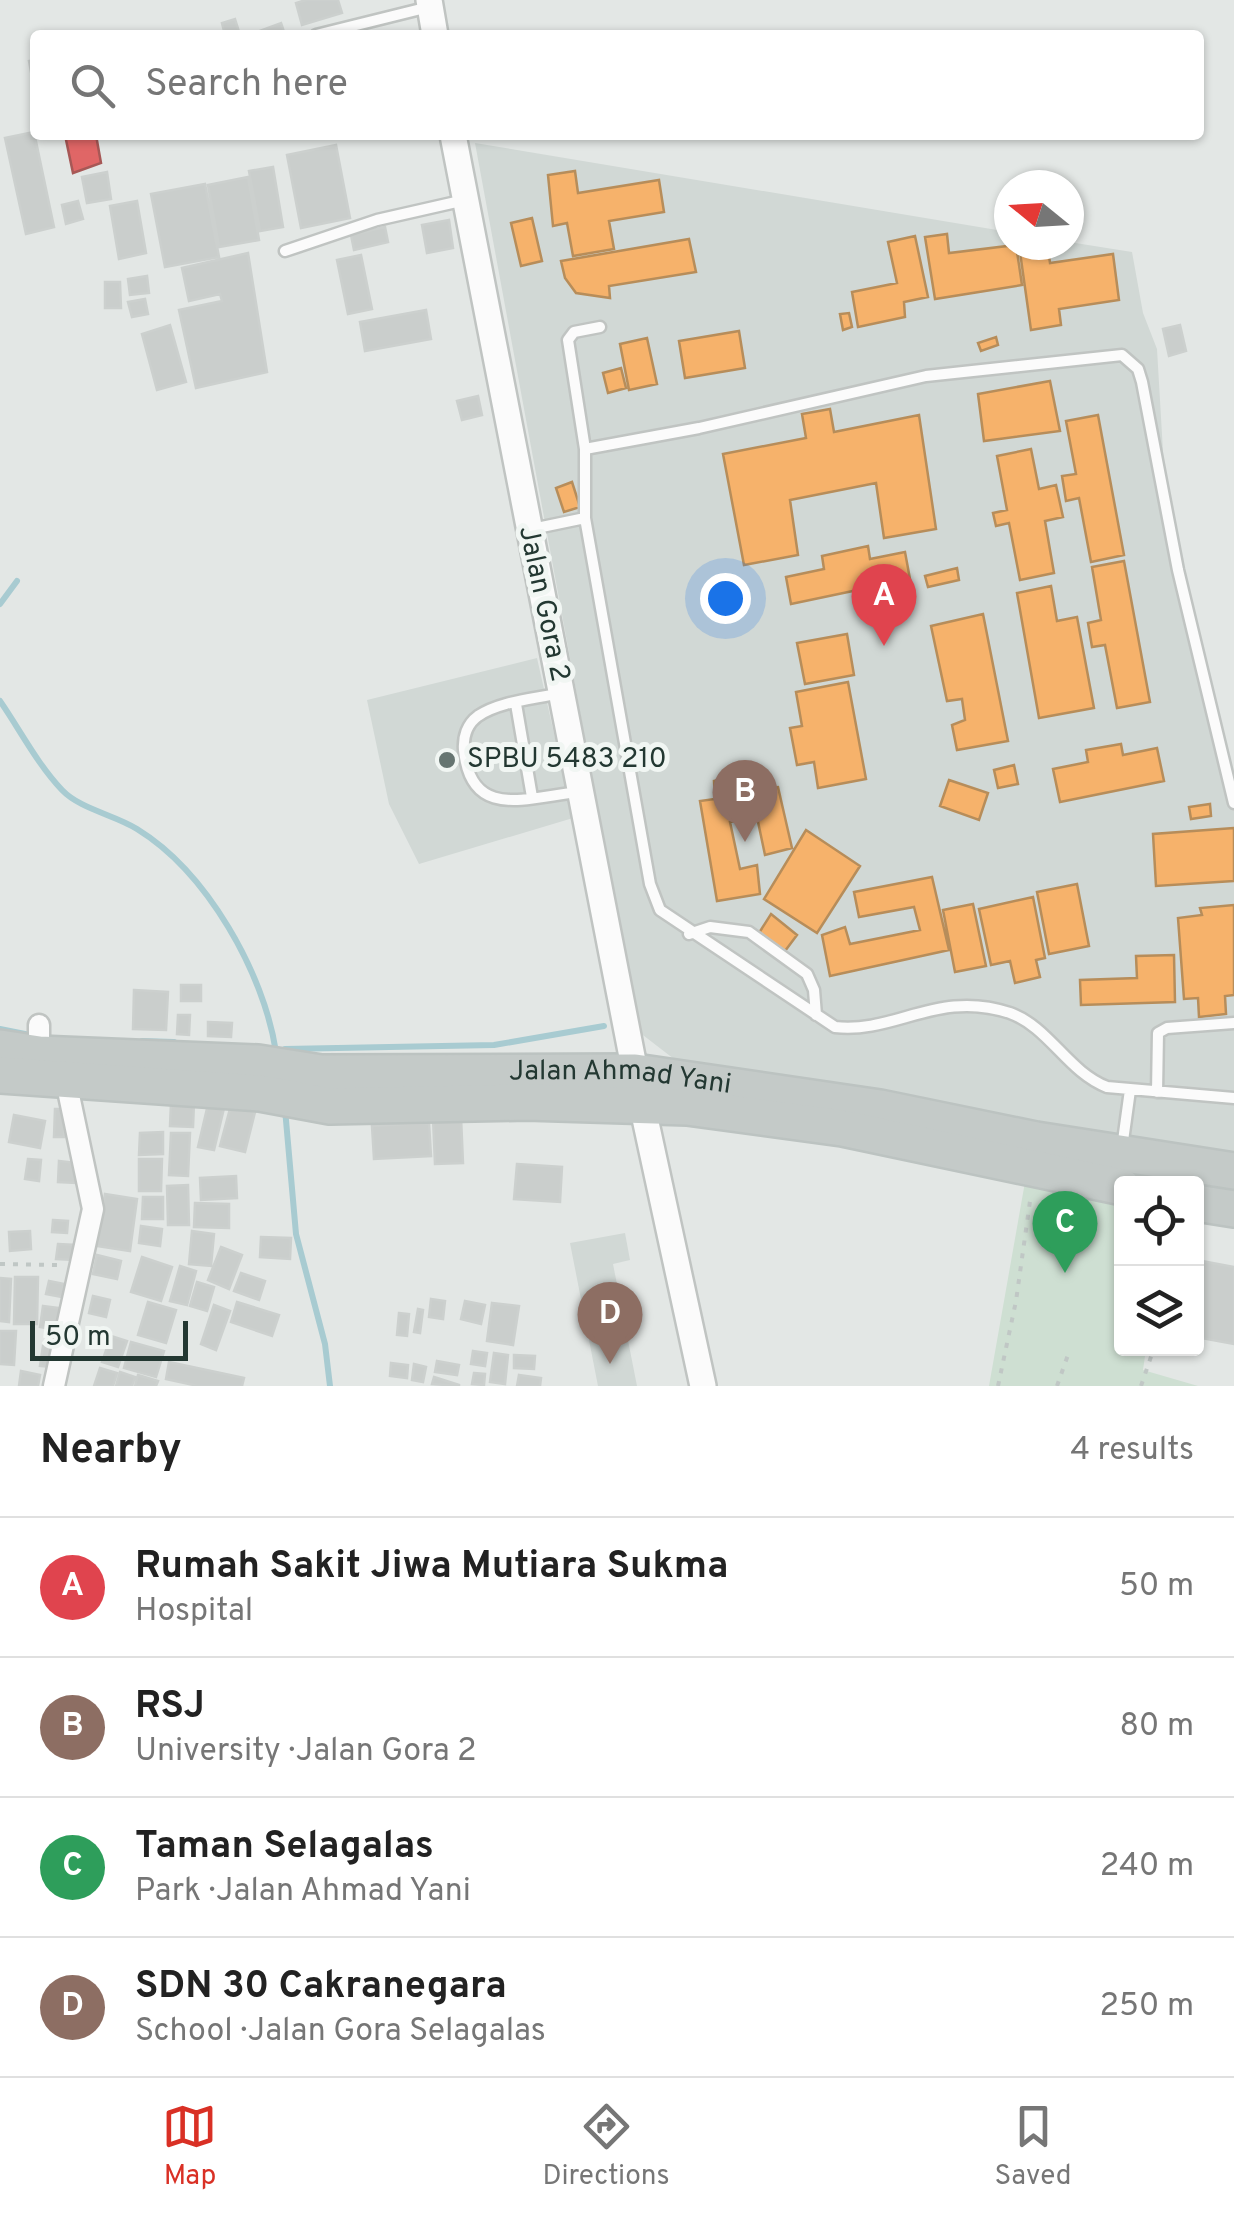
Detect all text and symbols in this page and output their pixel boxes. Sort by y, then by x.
search box [30,30,1204,140]
icon: search [65,58,120,113]
text: Search here [145,61,348,110]
north arrow [994,170,1084,260]
street label: Jalan Gora 2 [509,523,577,685]
pin: A [852,564,916,646]
your location [700,573,751,624]
place label: SPBU 5483 210 [467,742,667,778]
marker: SPBU 5483 210 [436,749,458,771]
pin: B [712,760,778,842]
street label: Jalan Ahmad Yani [509,1054,734,1104]
map controls [1114,1176,1204,1356]
button: locate [1114,1176,1204,1266]
pin: C [1032,1190,1098,1273]
button: layers [1114,1266,1204,1356]
pin: D [578,1282,642,1364]
scale bar [30,1316,188,1360]
text: 50 m [45,1320,111,1356]
text: Nearby [40,1425,182,1478]
text: 4 results [1070,1431,1194,1471]
text: Rumah Sakit Jiwa Mutiara Sukma [135,1543,728,1592]
text: A [61,1567,84,1607]
text: 50 m [1119,1567,1194,1607]
text: Hospital [135,1592,253,1632]
text: RSJ [135,1683,205,1732]
text: B [61,1707,84,1747]
text: 80 m [1120,1707,1194,1747]
text: University · Jalan Gora 2 [135,1732,477,1772]
text: Taman Selagalas [135,1823,434,1872]
text: C [62,1847,83,1887]
text: 240 m [1100,1847,1194,1887]
text: Park · Jalan Ahmad Yani [135,1872,471,1912]
text: SDN 30 Cakranegara [135,1963,507,2012]
text: D [61,1987,84,2027]
text: 250 m [1099,1987,1194,2027]
text: School · Jalan Gora Selagalas [135,2012,546,2052]
tab: Map [162,2099,217,2195]
tab: Directions [542,2099,670,2195]
tab: Saved [995,2099,1072,2195]

